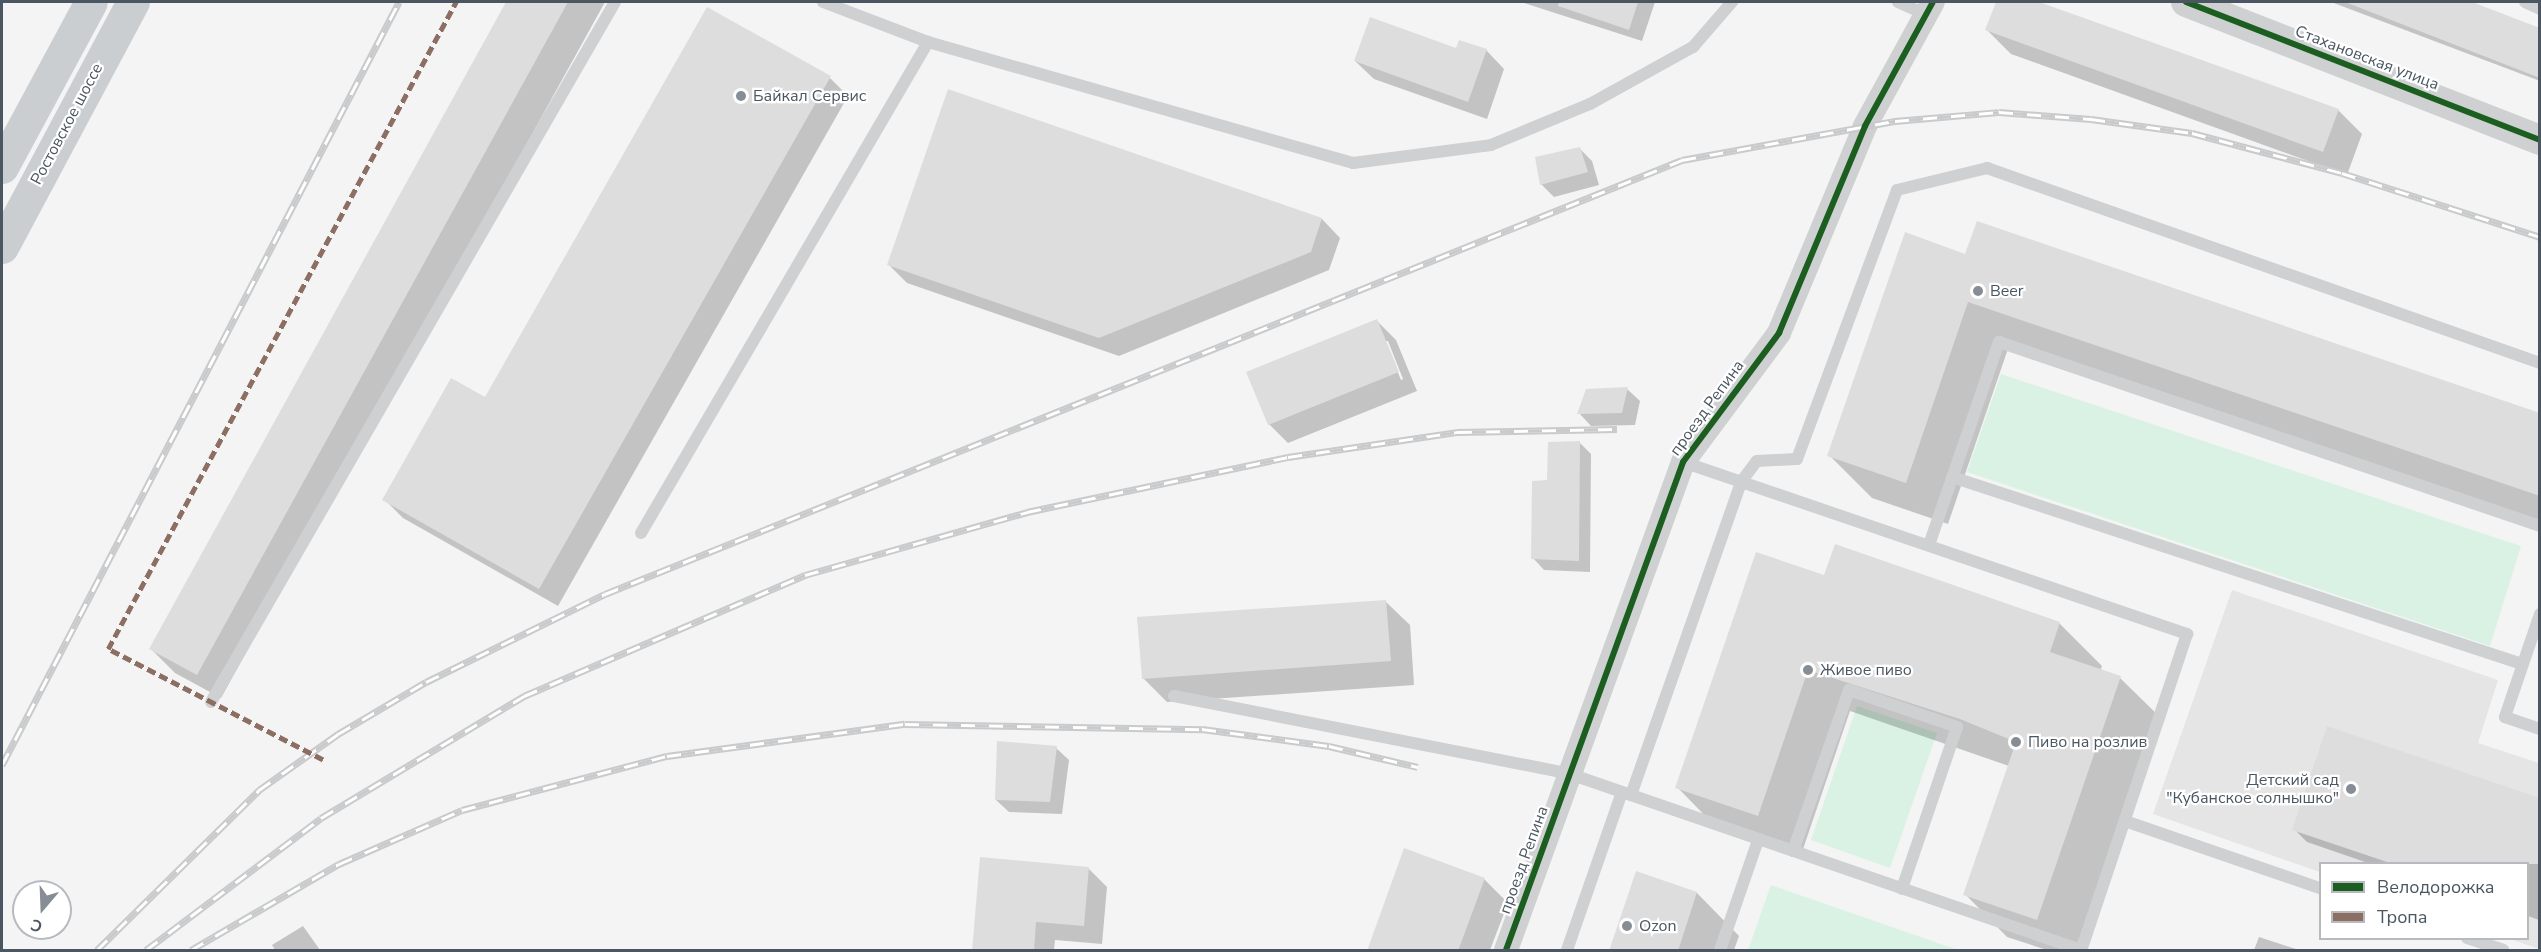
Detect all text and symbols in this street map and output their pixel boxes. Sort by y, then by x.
street label: Стахановская улица [2292,22,2442,94]
street label: Ростовское шоссе [27,60,107,188]
place label: Байкал Сервис [753,86,866,106]
marker: Байкал Сервис [734,89,748,103]
place label: Beer [1990,281,2024,301]
marker: Beer [1971,284,1985,298]
street label: проезд Репина [1666,356,1748,460]
place label: Живое пиво [1820,660,1912,680]
marker: Живое пиво [1801,663,1815,677]
place label: Пиво на розлив [2028,732,2147,752]
marker: Пиво на розлив [2009,735,2023,749]
place label: Детский сад "Кубанское солнышко" [2166,770,2339,808]
marker: Детский сад "Кубанское солнышко" [2344,782,2358,796]
street label: проезд Репина [1496,803,1552,917]
legend [2319,862,2529,940]
text: Велодорожка [2377,875,2494,899]
north arrow [12,880,72,940]
text: Тропа [2377,905,2428,929]
text: С [28,913,46,937]
place label: Ozon [1639,916,1677,936]
marker: Ozon [1620,919,1634,933]

